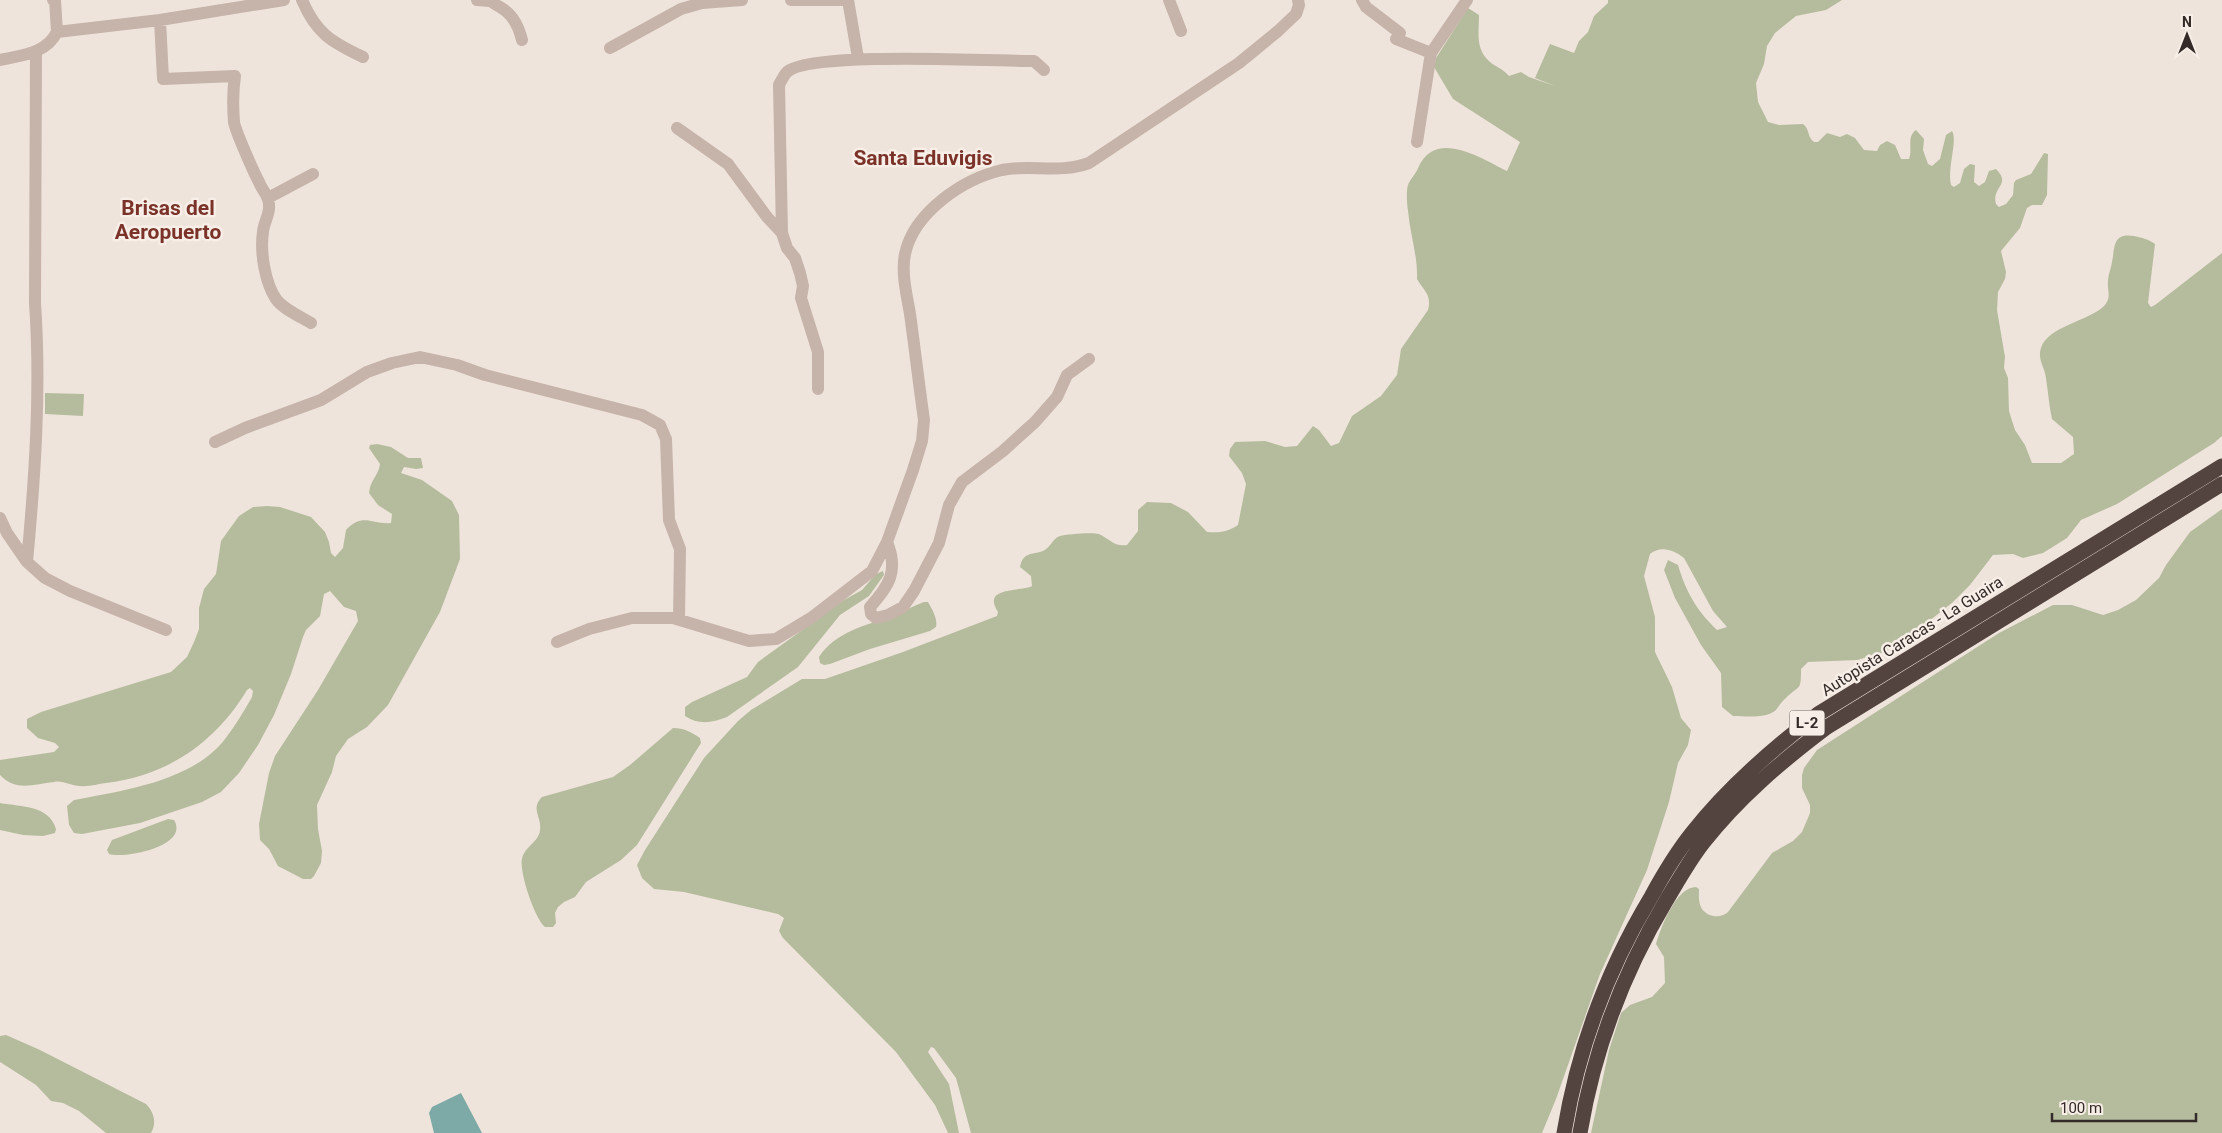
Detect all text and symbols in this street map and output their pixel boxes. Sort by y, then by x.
north arrow [2162,10,2212,60]
text: N [2182,14,2192,30]
district label: Santa Eduvigis [853,146,993,170]
district label: Brisas del Aeropuerto [115,196,221,244]
street label: Autopista Caracas - La Guaira [1818,572,2006,700]
road number: L-2 [1790,710,1824,736]
scale bar [2052,1090,2196,1122]
text: 100 m [2060,1099,2102,1117]

